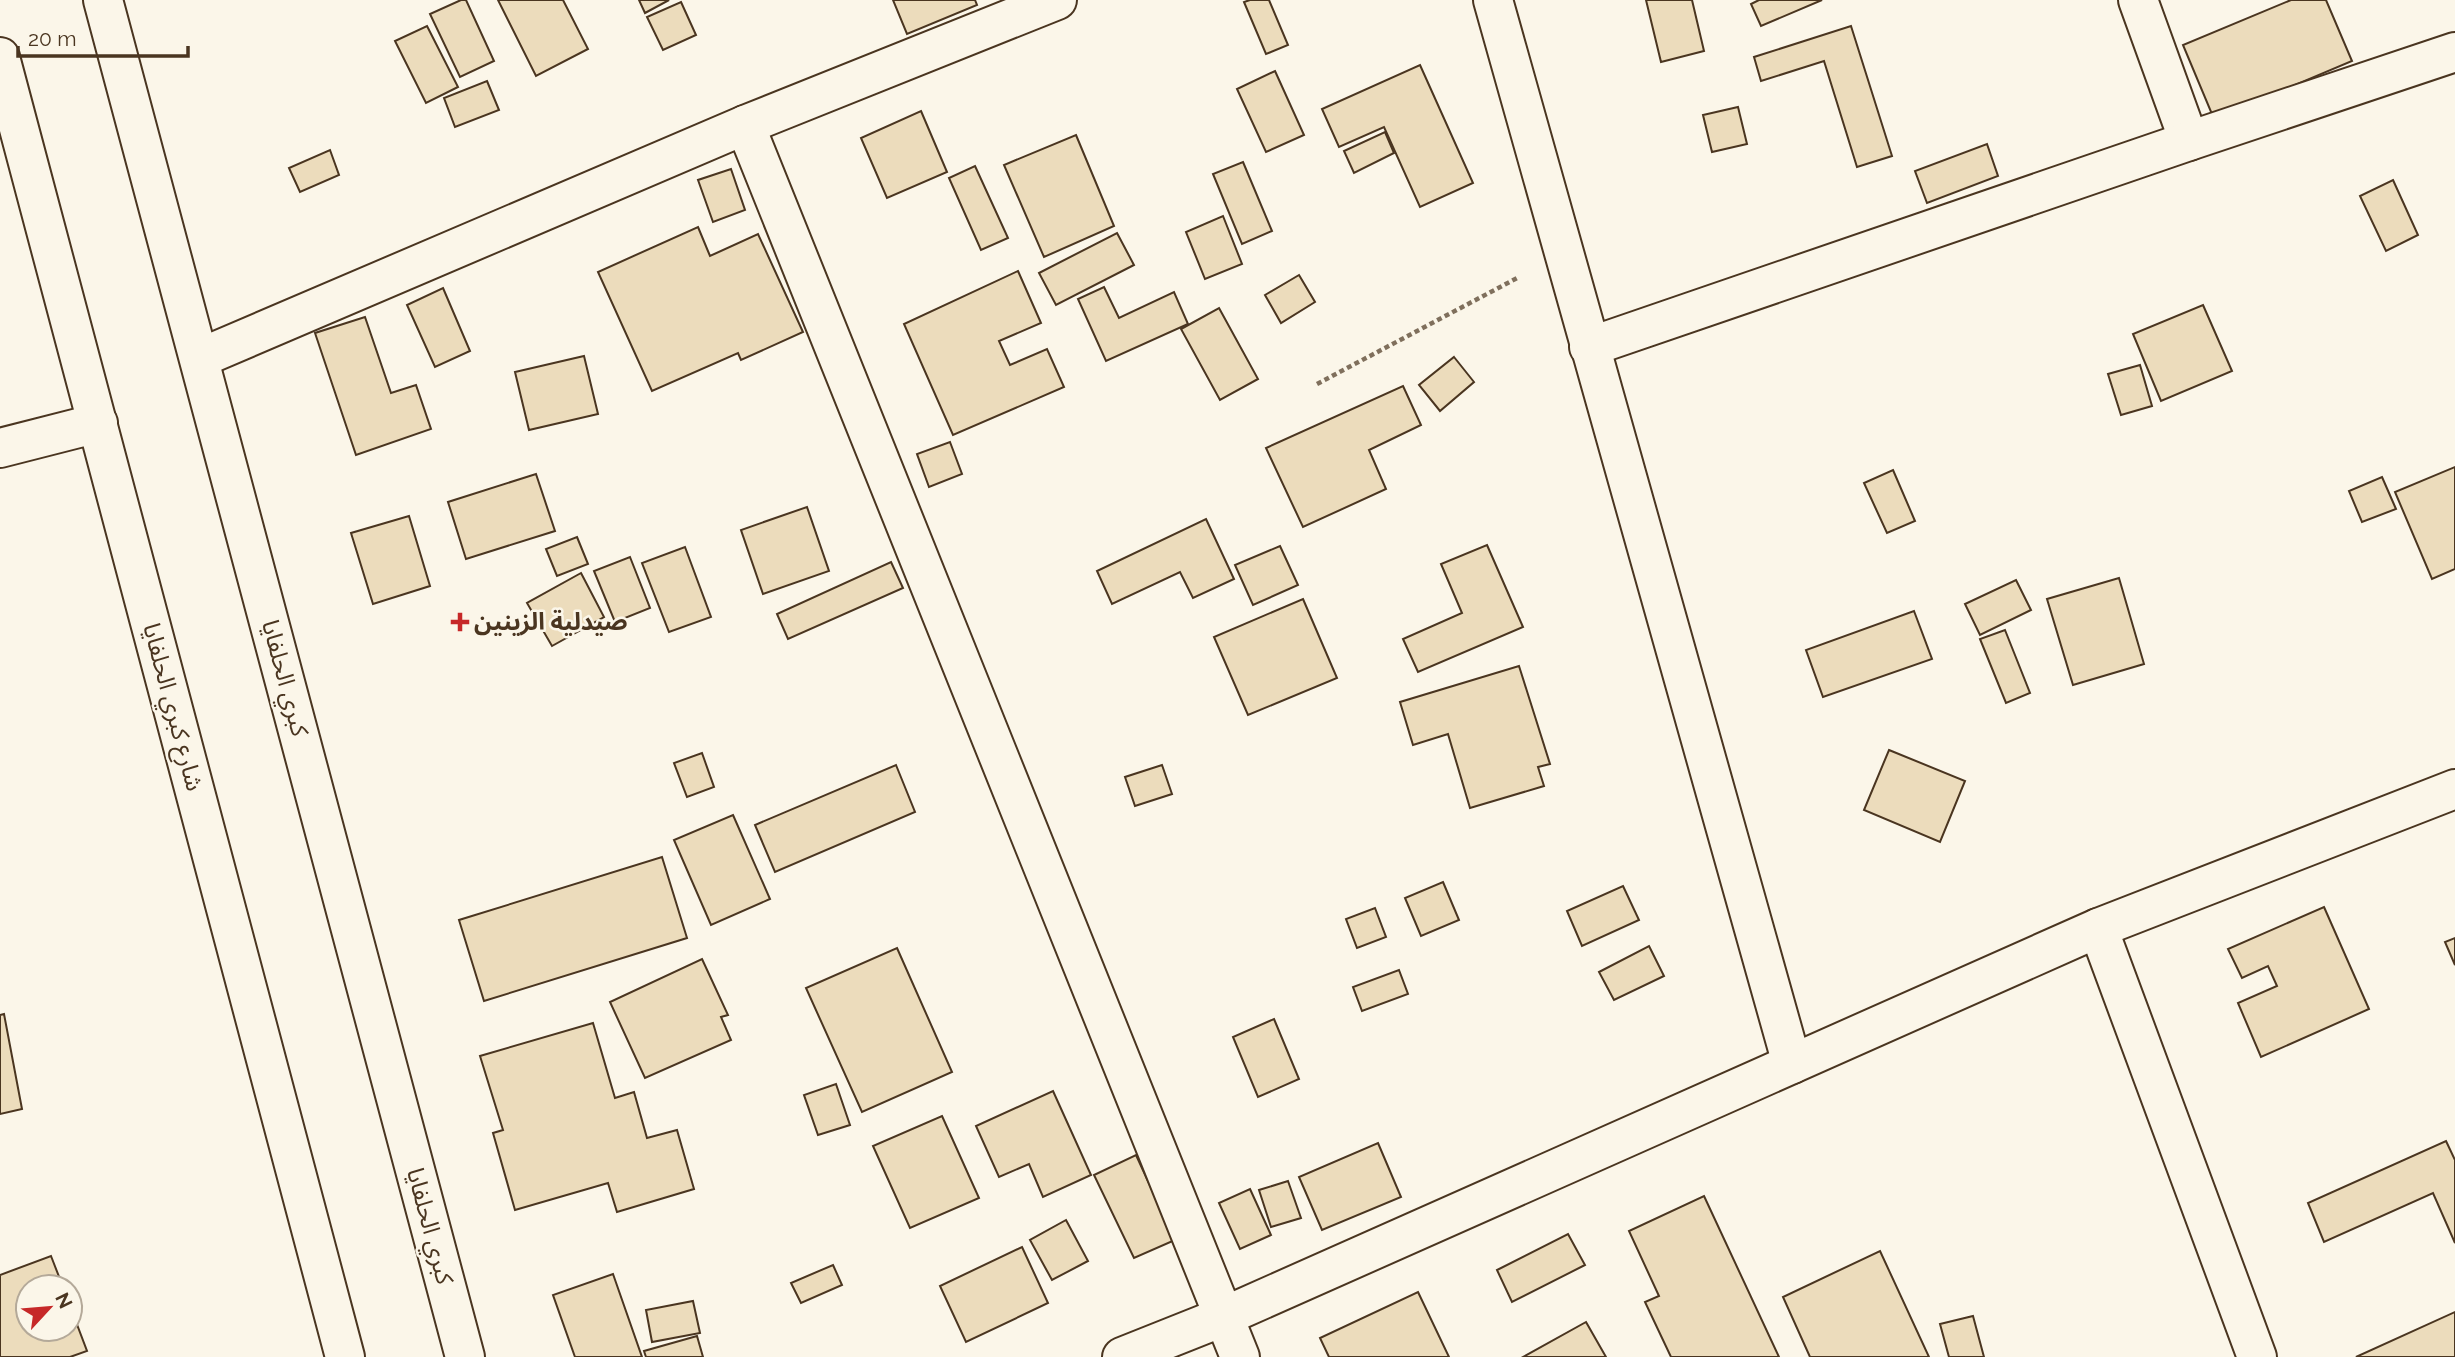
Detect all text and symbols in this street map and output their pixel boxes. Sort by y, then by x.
scale bar [18,14,187,58]
text: 20 m [28,26,76,51]
place label: صيدلية الزينين [474,607,628,636]
marker: صيدلية الزينين [452,614,468,630]
street label: كبري الحلفايا [252,616,315,742]
street label: شارع كبري الحلفايا [133,620,210,795]
street label: كبري الحلفايا [397,1164,460,1290]
north arrow [14,1273,84,1343]
text: N [51,1289,77,1312]

